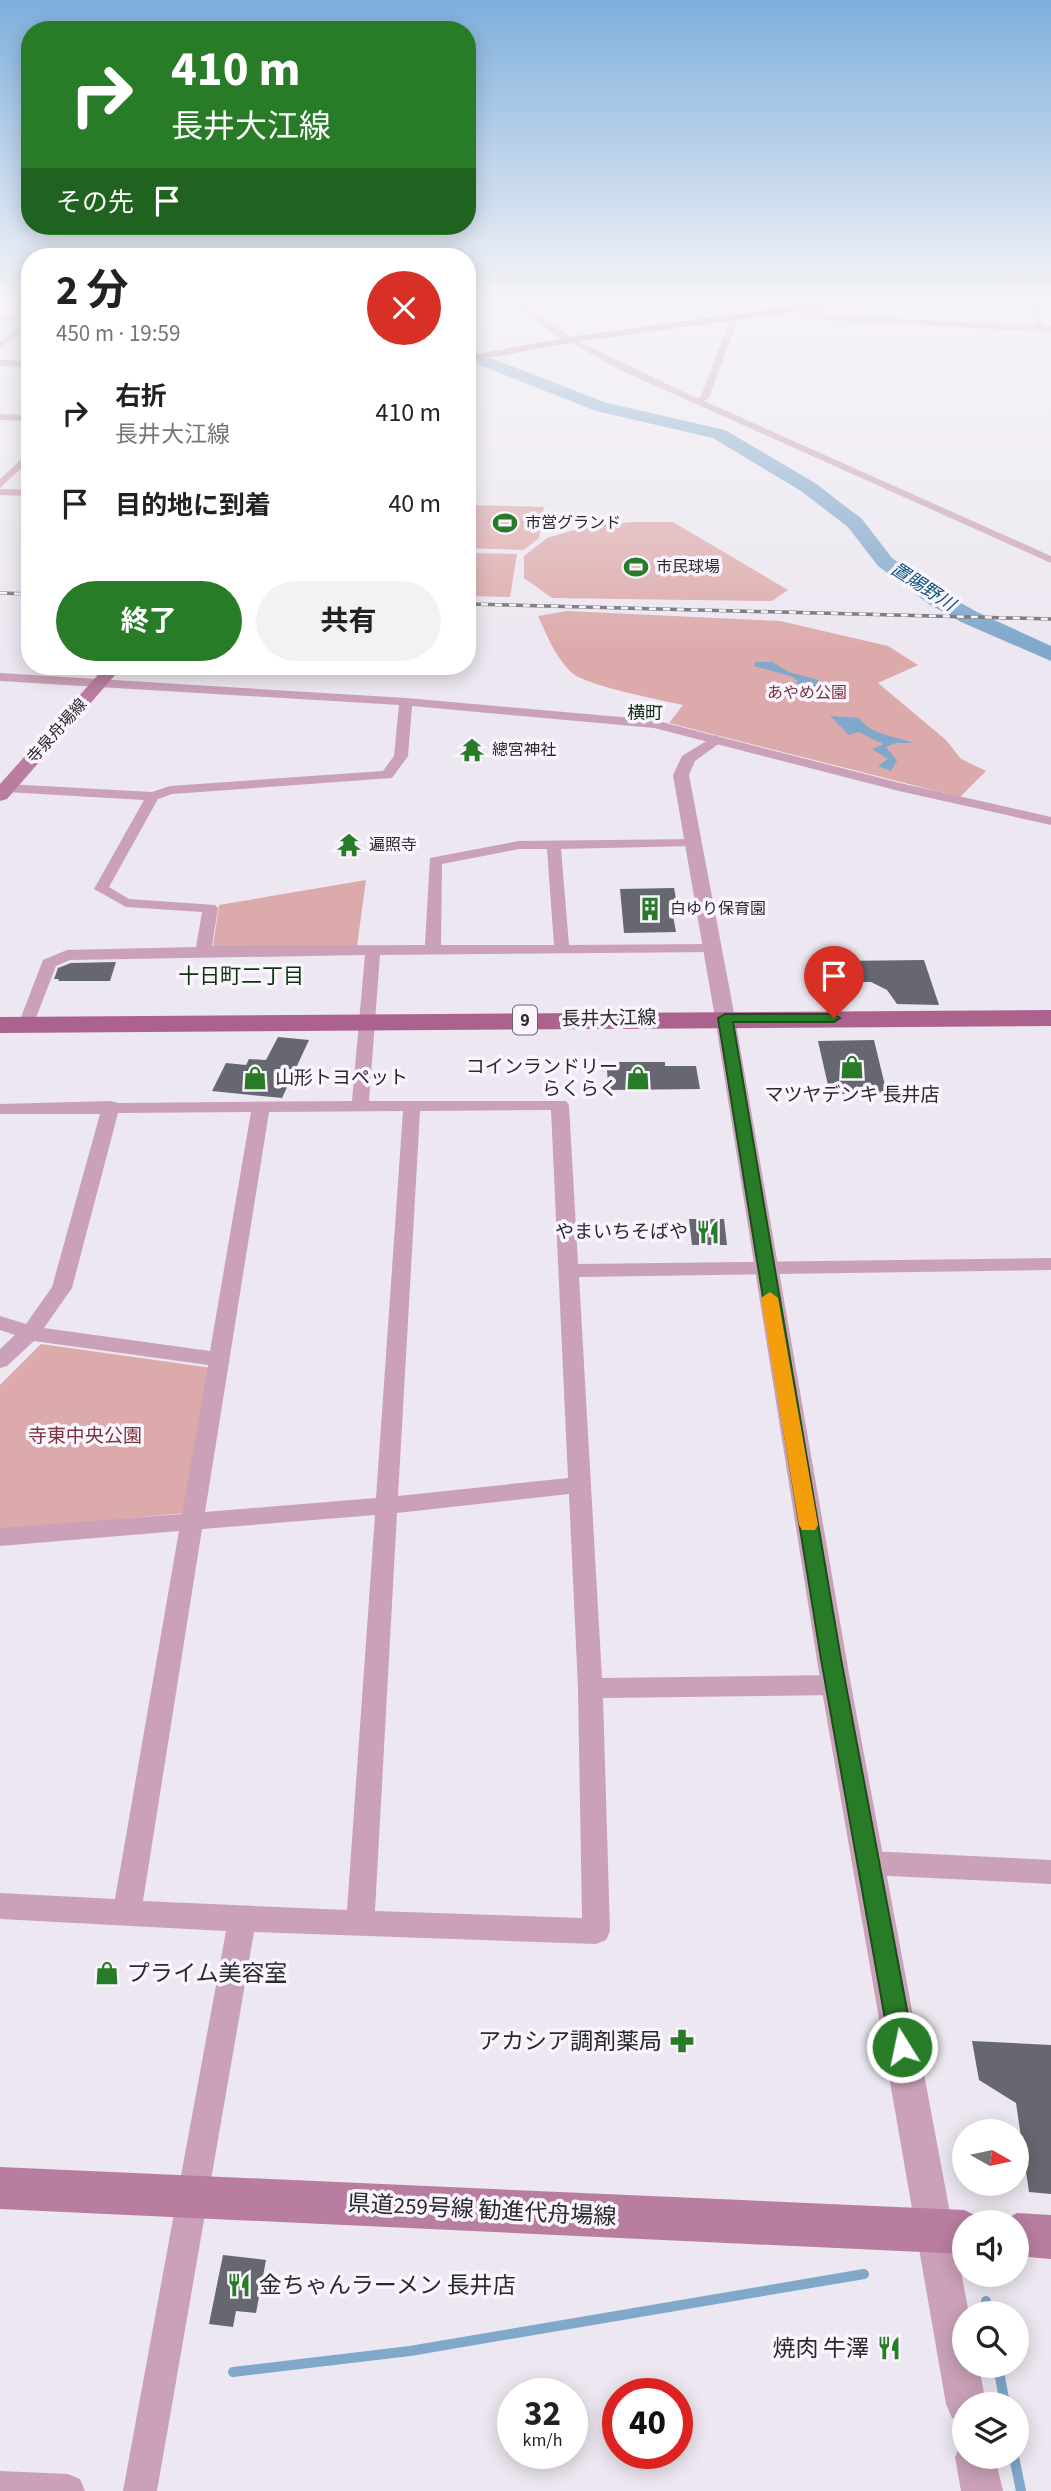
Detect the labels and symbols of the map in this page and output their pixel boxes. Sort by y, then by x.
sports icon: 市営グランド [491,509,519,537]
place label: 市営グランド [525,512,621,534]
sports icon: 市民球場 [622,553,650,581]
place label: 市民球場 [656,556,720,578]
water label: 置賜野川 [886,557,962,618]
park label: あやめ公園 [767,682,847,704]
street label: 寺泉舟場線 [22,694,92,768]
district label: 横町 [627,701,663,726]
temple icon: 總宮神社 [458,736,486,764]
place label: 總宮神社 [492,739,556,761]
temple icon: 遍照寺 [335,831,363,859]
place label: 遍照寺 [369,834,417,856]
building icon: 白ゆり保育園 [636,895,664,923]
place label: 白ゆり保育園 [670,898,766,920]
pin [804,946,864,1018]
district label: 十日町二丁目 [178,961,304,991]
street label: 長井大江線 [561,1005,657,1033]
road number: 9 [513,1006,537,1035]
shop icon: マツヤデンキ 長井店 [838,1053,866,1081]
place label: コインランドリー らくらく [466,1054,618,1103]
shop icon: 山形トヨペット [241,1064,269,1092]
shop icon: コインランドリー らくらく [624,1064,652,1092]
place label: 山形トヨペット [275,1065,408,1092]
place label: マツヤデンキ 長井店 [765,1082,939,1109]
restaurant icon: やまいちそばや [694,1218,722,1246]
place label: やまいちそばや [555,1219,688,1246]
park label: 寺東中央公園 [28,1423,142,1450]
place label: プライム美容室 [127,1957,288,1990]
shop icon: プライム美容室 [93,1959,121,1987]
position arrow [865,2010,939,2084]
place label: アカシア調剤薬局 [478,2025,662,2058]
pharmacy icon: アカシア調剤薬局 [668,2027,696,2055]
north arrow [952,2119,1029,2196]
street label: 県道259号線 勧進代舟場線 [347,2186,617,2234]
place label: 金ちゃんラーメン 長井店 [259,2269,516,2302]
restaurant icon: 金ちゃんラーメン 長井店 [225,2271,253,2299]
place label: 焼肉 牛澤 [772,2332,869,2365]
restaurant icon: 焼肉 牛澤 [875,2334,903,2362]
speed limit sign: 40 [602,2378,693,2469]

